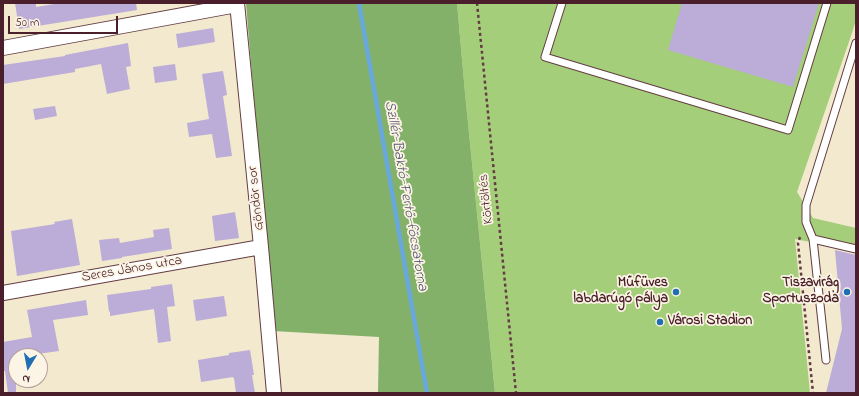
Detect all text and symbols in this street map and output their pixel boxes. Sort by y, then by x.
scale bar [10,8,120,34]
text: 50 m [15,14,39,32]
water label: Szillér-Baktó-Fertő-főcsatorna [379,100,431,292]
street label: Göndör sor [245,165,269,231]
street label: Körtöltés [476,173,498,225]
street label: Seres János utca [80,253,184,287]
place label: Műfüves labdarúgó pálya [573,276,668,308]
place label: Tiszavirág Sportuszoda [762,276,839,308]
marker: Műfüves labdarúgó pálya [671,287,681,297]
marker: Tiszavirág Sportuszoda [842,287,852,297]
place label: Városi Stadion [668,314,752,330]
marker: Városi Stadion [655,317,665,327]
north arrow [8,348,48,388]
text: N [21,370,31,387]

